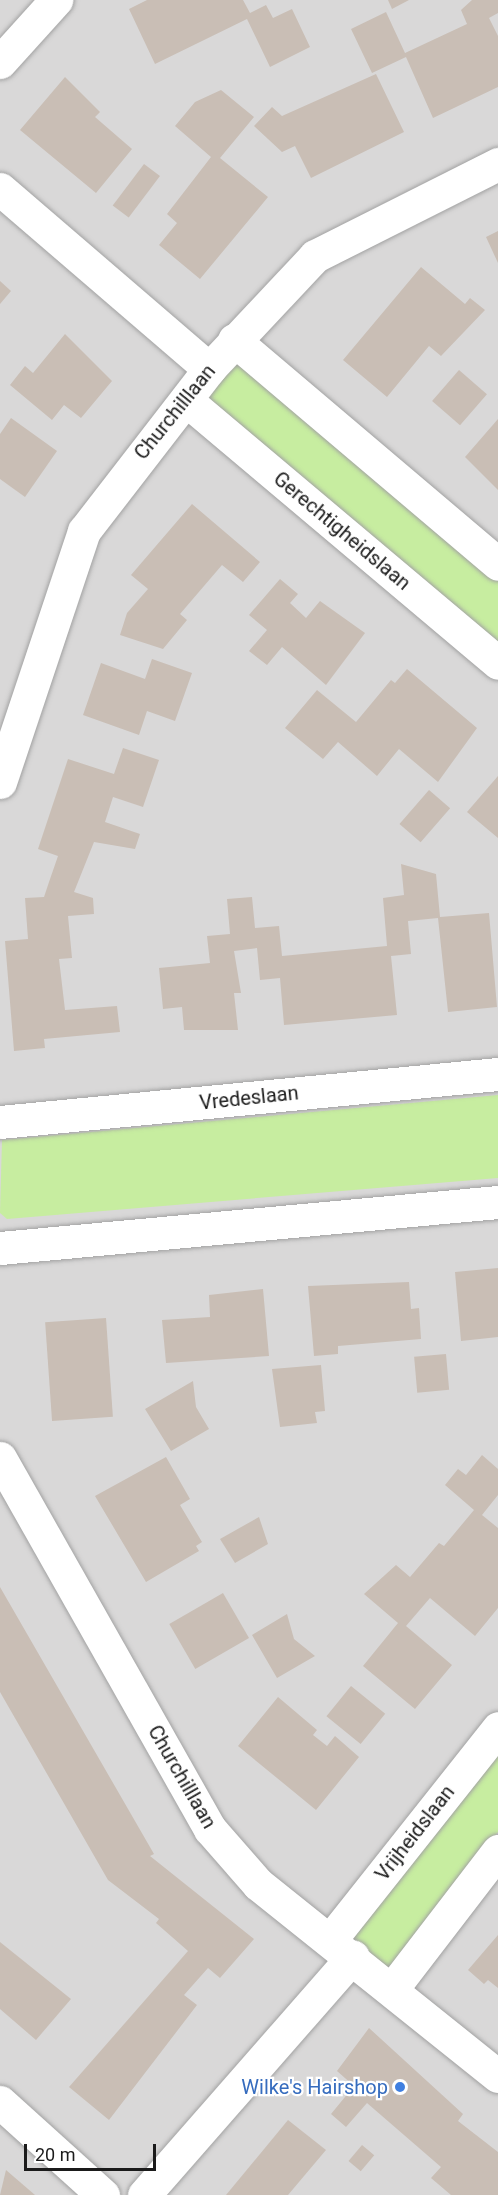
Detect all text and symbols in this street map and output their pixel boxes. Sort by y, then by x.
street label: Churchilllaan [129,360,221,464]
street label: Gerechtigheidslaan [269,467,415,595]
street label: Vredeslaan [198,1081,300,1115]
street label: Churchilllaan [143,1721,221,1833]
street label: Vrijheidslaan [370,1780,460,1886]
place label: Wilke's Hairshop [241,2075,388,2099]
marker: Wilke's Hairshop [393,2080,407,2094]
scale bar [27,2132,159,2170]
text: 20 m [35,2144,75,2165]

